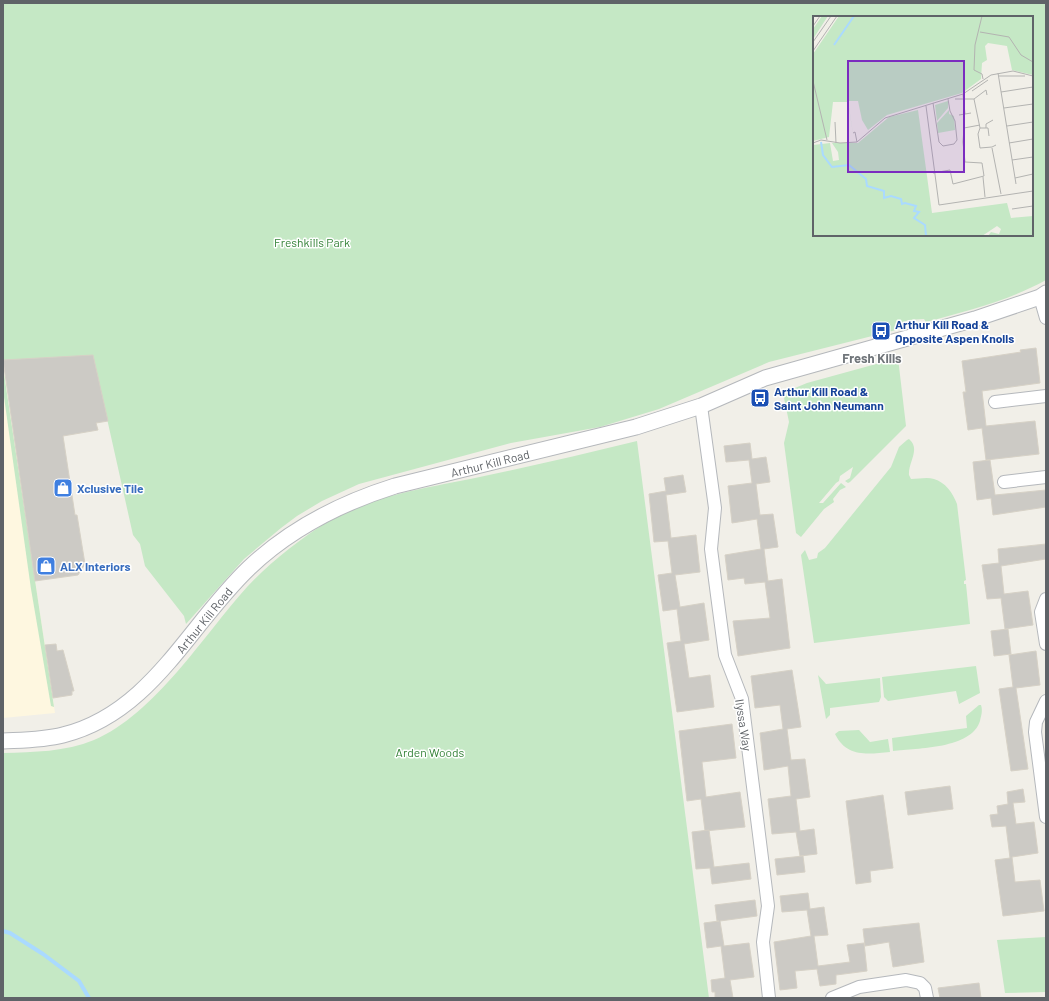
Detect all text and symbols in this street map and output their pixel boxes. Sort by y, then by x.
inset map [813,16,1033,236]
park label: Freshkills Park [274,235,350,249]
place label: Arthur Kill Road & Opposite Aspen Knolls [895,317,1014,345]
bus stop icon: Arthur Kill Road & Opposite Aspen Knolls [870,320,892,342]
district label: Fresh Kills [842,350,902,366]
place label: Arthur Kill Road & Saint John Neumann [774,384,884,412]
bus stop icon: Arthur Kill Road & Saint John Neumann [749,387,771,409]
street label: Arthur Kill Road [449,446,531,480]
shop icon: Xclusive Tile [52,477,74,499]
place label: Xclusive Tile [77,481,144,495]
shop icon: ALX Interiors [35,555,57,577]
place label: ALX Interiors [60,559,131,573]
street label: Arthur Kill Road [173,584,235,656]
street label: Ilyssa Way [733,698,755,752]
park label: Arden Woods [396,745,465,759]

